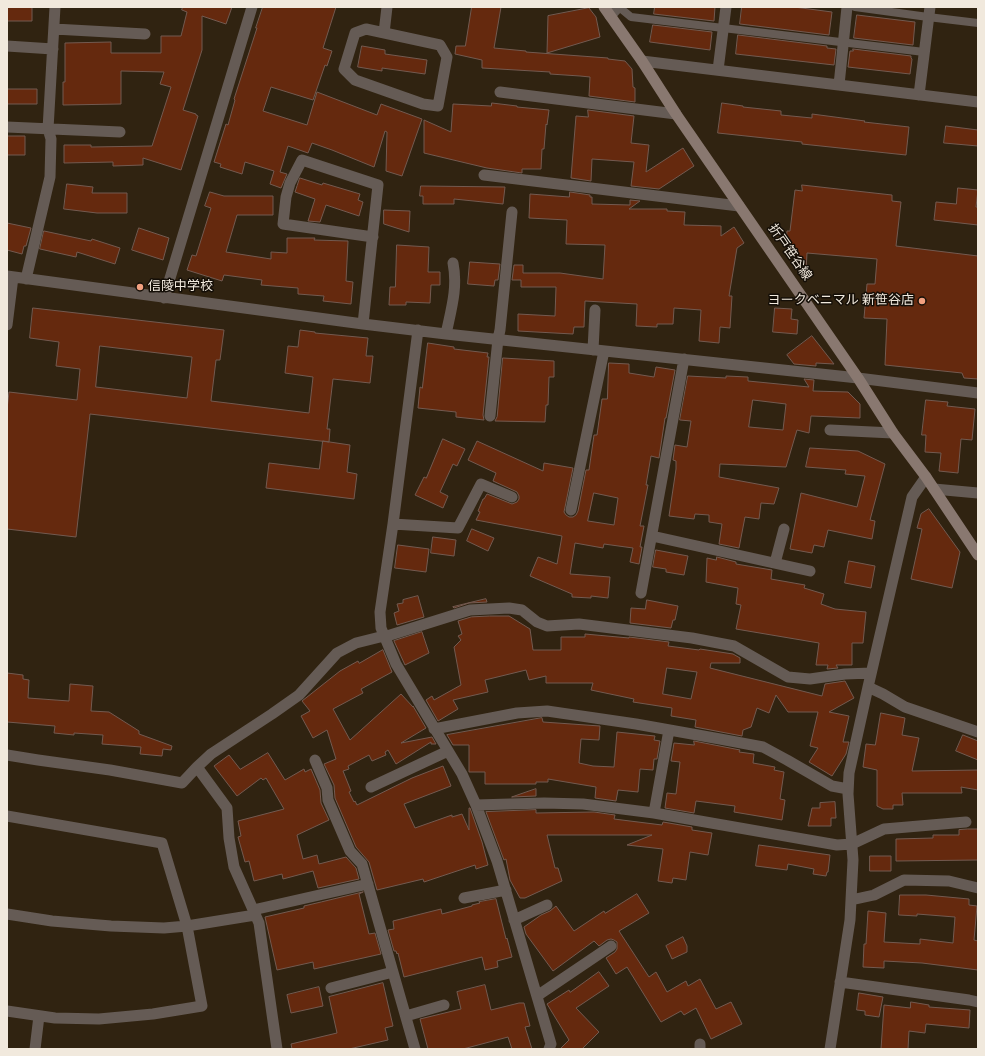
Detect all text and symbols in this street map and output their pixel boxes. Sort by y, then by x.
street label: 折戸笹谷線 [764,222,814,284]
place label: 信陵中学校 [148,279,213,295]
marker: 信陵中学校 [135,282,145,292]
place label: ヨークベニマル 新笹谷店 [768,293,914,309]
marker: ヨークベニマル 新笹谷店 [917,296,927,306]

